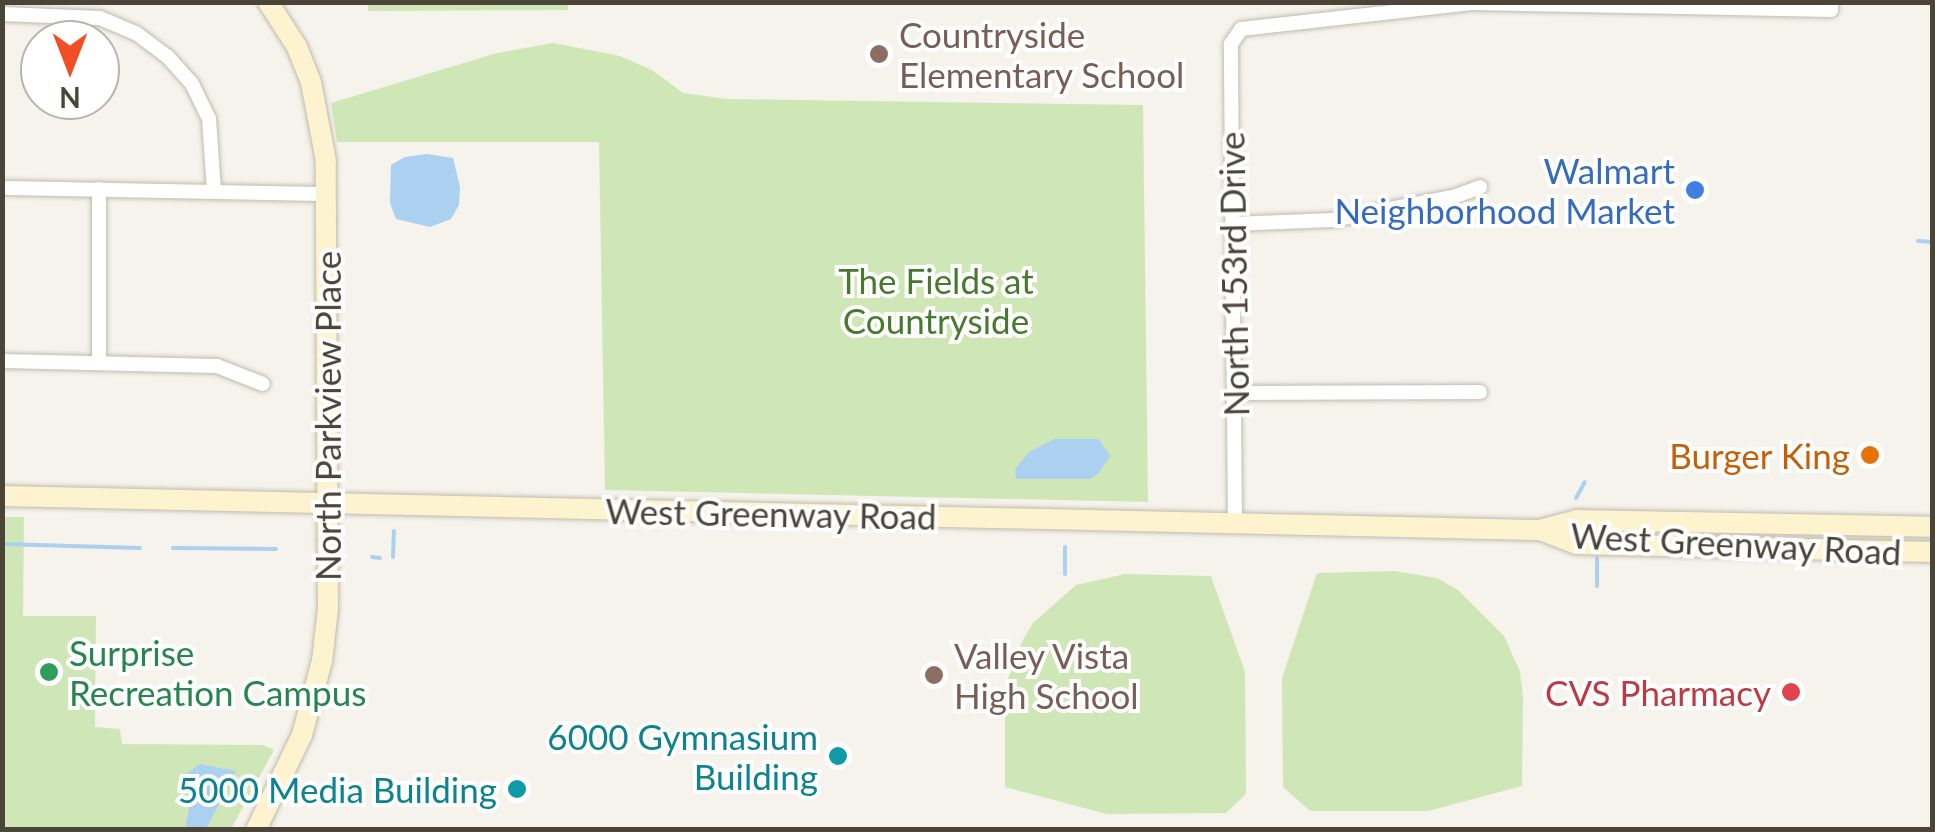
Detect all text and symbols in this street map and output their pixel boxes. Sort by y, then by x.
place label: Countryside Elementary School [899,13,1185,95]
north arrow [20,20,120,120]
marker: Countryside Elementary School [868,43,890,65]
text: N [59,81,81,115]
street label: North 153rd Drive [1210,131,1256,417]
place label: Walmart Neighborhood Market [1334,149,1675,231]
marker: Walmart Neighborhood Market [1684,179,1706,201]
street label: North Parkview Place [306,251,348,581]
park label: The Fields at Countryside [838,259,1034,341]
place label: Burger King [1668,434,1850,476]
marker: Burger King [1859,444,1881,466]
street label: West Greenway Road [605,489,937,537]
street label: West Greenway Road [1569,513,1903,573]
place label: Surprise Recreation Campus [69,631,366,713]
place label: Valley Vista High School [954,634,1139,716]
marker: Surprise Recreation Campus [38,661,60,683]
marker: Valley Vista High School [923,664,945,686]
place label: CVS Pharmacy [1545,671,1771,713]
marker: CVS Pharmacy [1780,681,1802,703]
place label: 6000 Gymnasium Building [547,715,818,797]
marker: 6000 Gymnasium Building [827,745,849,767]
place label: 5000 Media Building [178,768,497,810]
marker: 5000 Media Building [506,778,528,800]

